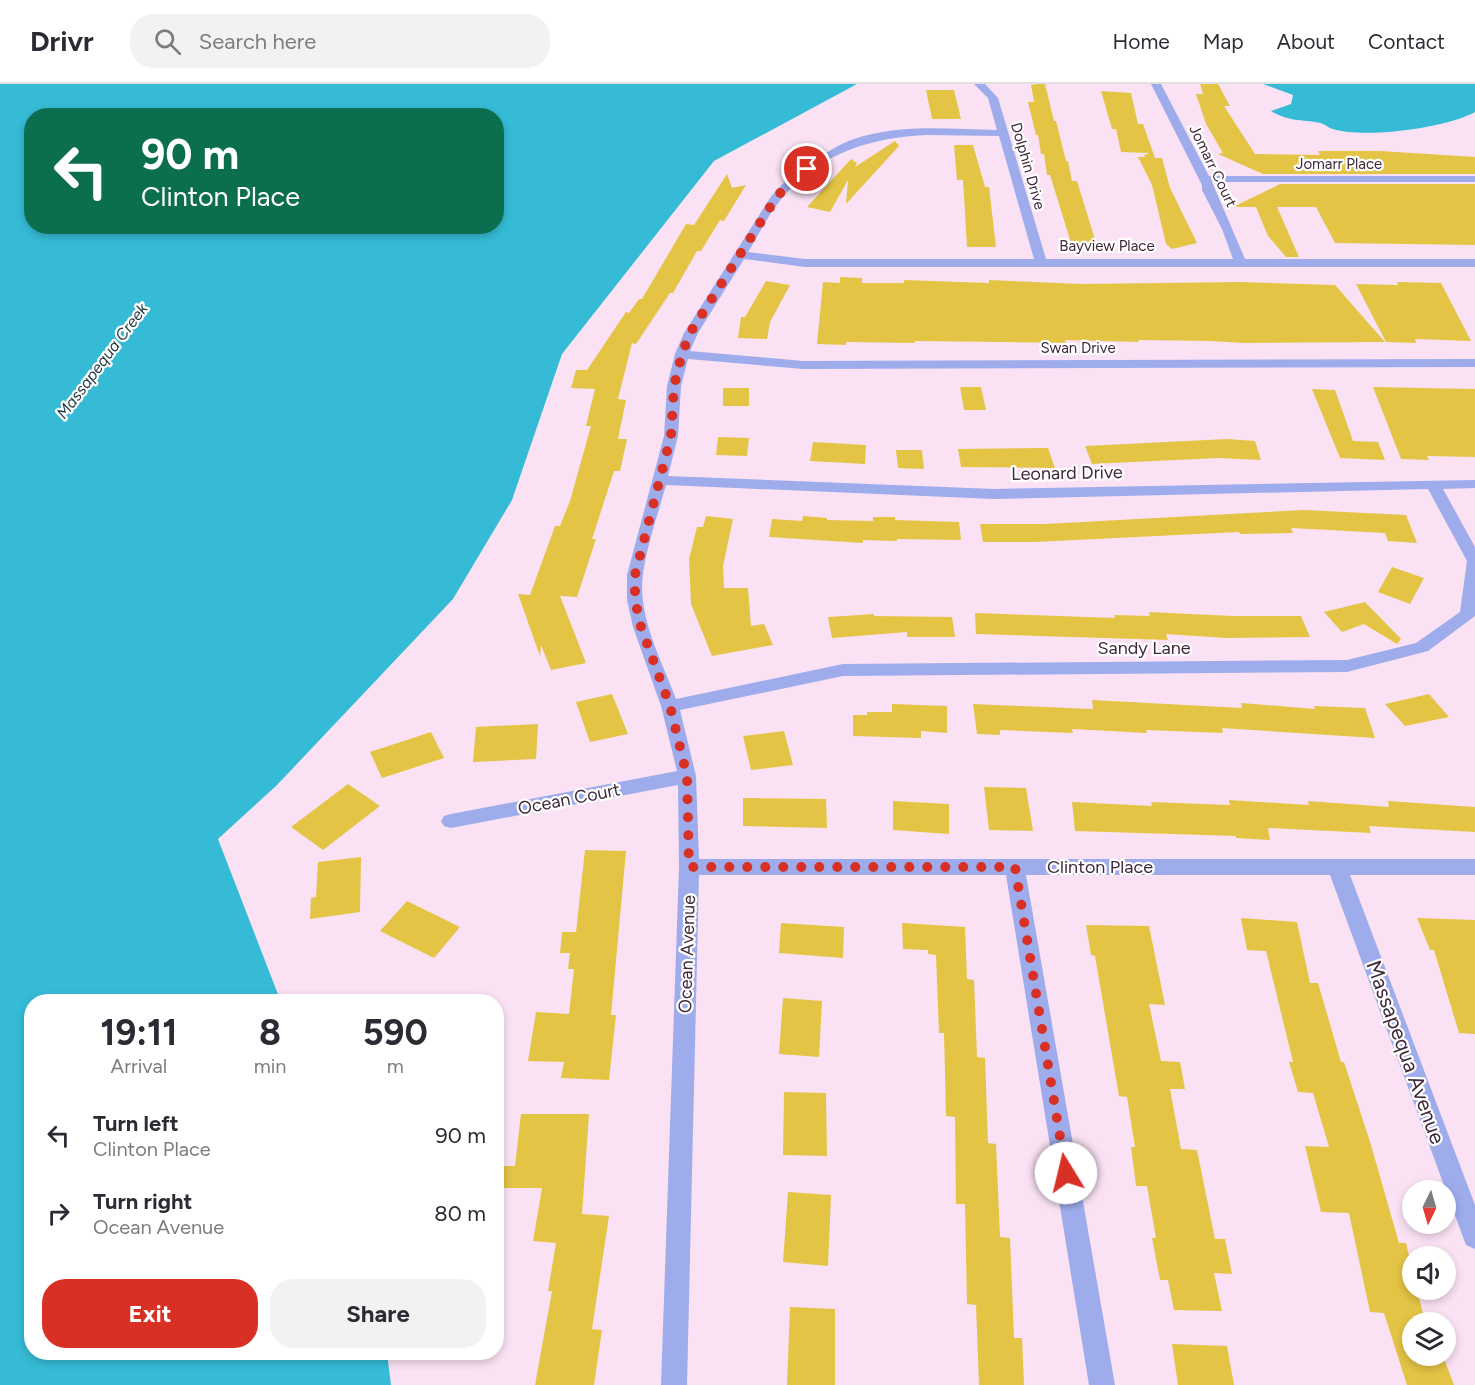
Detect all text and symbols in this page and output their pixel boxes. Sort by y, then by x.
search box [130,14,550,68]
text: Drivr [30,24,94,58]
icon: search [151,25,184,58]
text: Search here [199,28,316,55]
text: Home [1113,29,1170,54]
text: Map [1203,29,1244,54]
text: About [1277,29,1335,54]
text: Contact [1368,29,1445,54]
street label: Dolphin Drive [1007,120,1049,212]
street label: Jomarr Court [1185,122,1241,210]
text: 90 m [141,129,239,180]
icon: left [42,132,120,210]
pin [781,143,832,194]
icon: arrive [790,152,823,185]
street label: Jomarr Place [1296,155,1382,173]
text: Clinton Place [141,180,300,213]
street label: Bayview Place [1059,237,1155,255]
water label: Massapequa Creek [52,299,152,422]
street label: Swan Drive [1040,339,1116,357]
street label: Leonard Drive [1011,461,1123,485]
street label: Sandy Lane [1097,637,1191,659]
street label: Ocean Court [516,778,622,820]
street label: Clinton Place [1047,856,1153,878]
street label: Ocean Avenue [674,894,700,1013]
street label: Massapequa Avenue [1361,957,1451,1147]
text: 19:11 [100,1011,177,1054]
text: 8 [259,1011,281,1054]
text: 590 [363,1011,428,1054]
text: Arrival [111,1054,167,1078]
text: min [254,1054,287,1078]
text: m [387,1054,404,1078]
text: Turn left [93,1110,179,1137]
icon: left [42,1119,75,1152]
text: 90 m [435,1122,486,1149]
text: Clinton Place [93,1137,211,1161]
position arrow [1034,1141,1098,1205]
north arrow [1402,1180,1456,1234]
map controls [1402,1180,1456,1366]
text: Turn right [93,1188,192,1215]
icon: right [42,1197,75,1230]
text: 80 m [434,1200,486,1227]
text: Ocean Avenue [93,1215,224,1239]
button: sound [1402,1246,1456,1300]
button: Exit [42,1279,258,1348]
button: Share [270,1279,486,1348]
button: layers [1402,1312,1456,1366]

